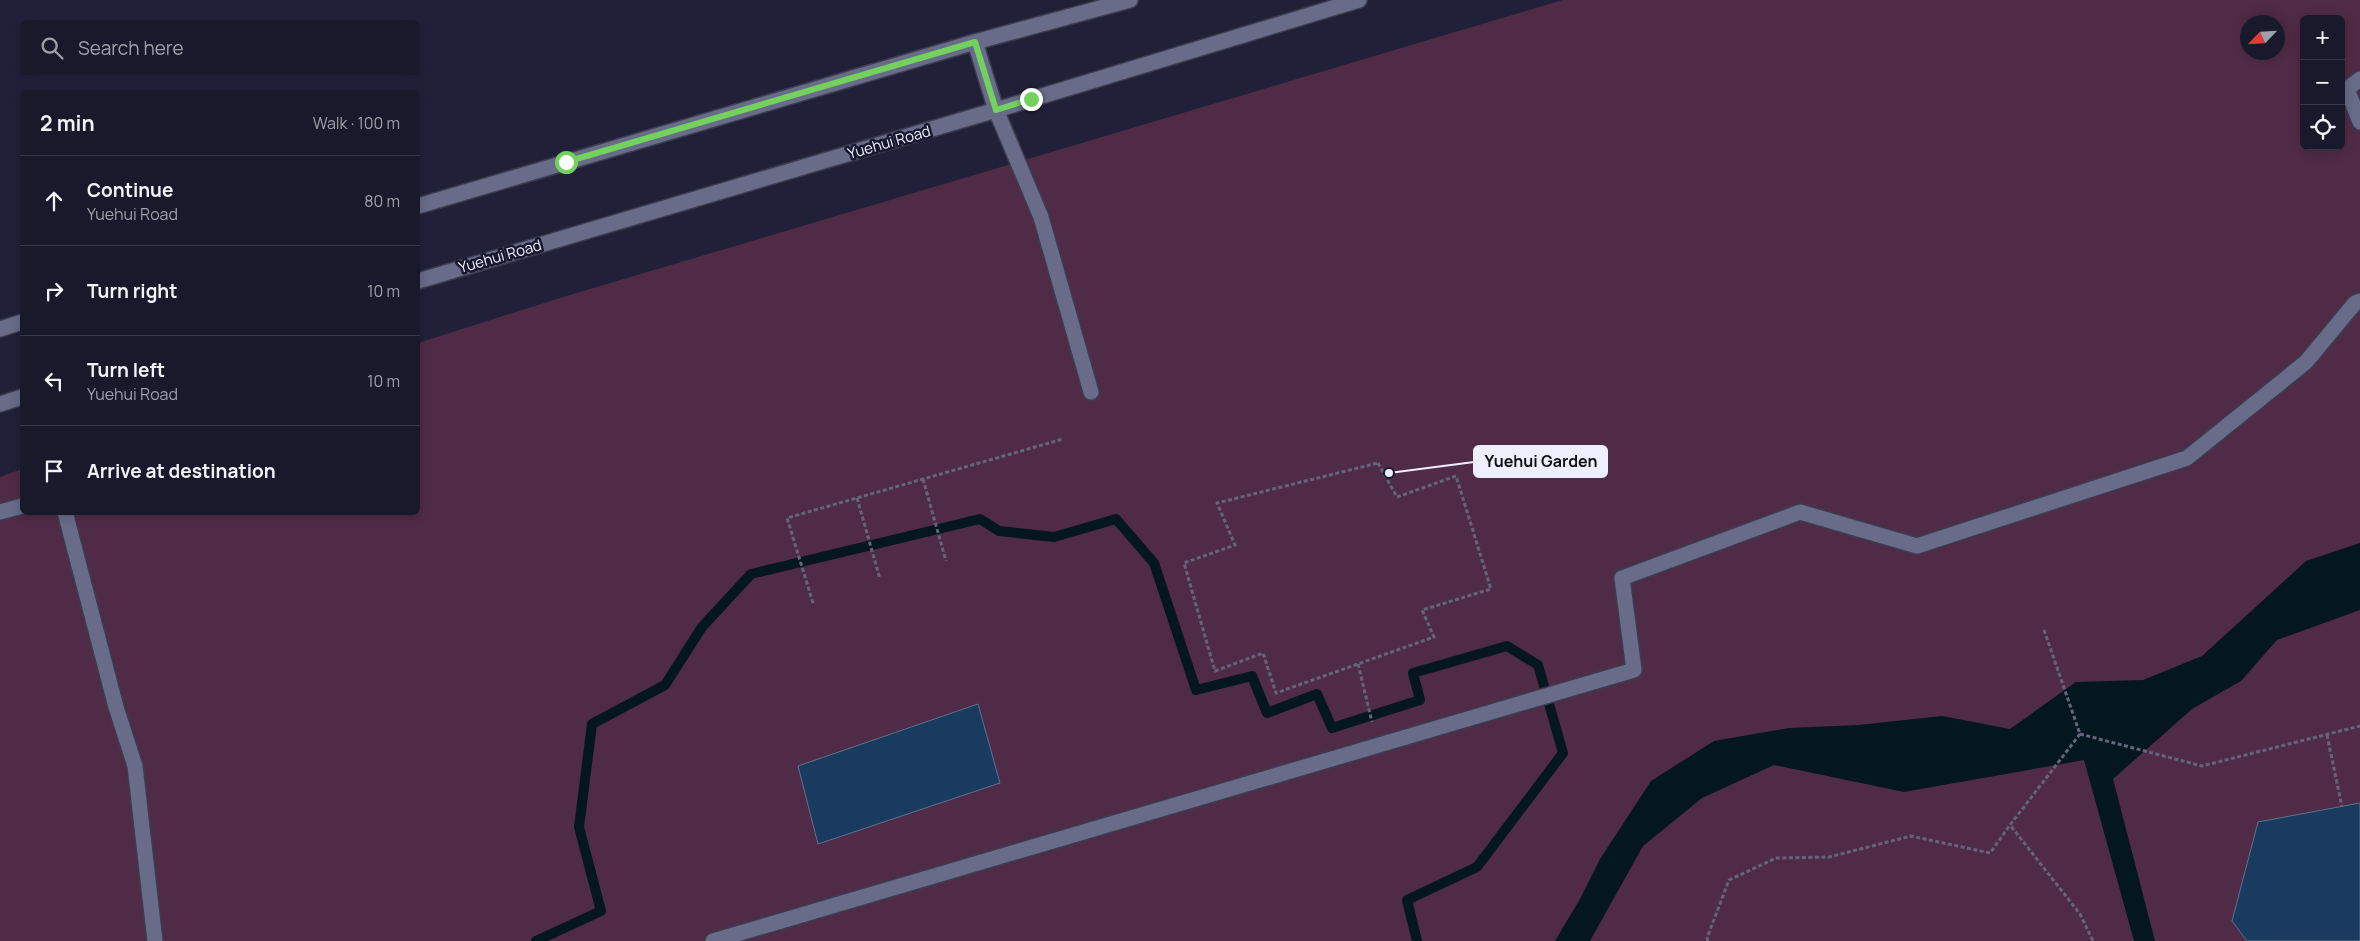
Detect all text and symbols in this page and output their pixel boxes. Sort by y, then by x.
north arrow [2240,15,2285,60]
map controls [2300,15,2345,150]
button: + [2300,15,2345,60]
search box [20,20,420,75]
icon: search [38,34,66,62]
text: Search here [78,35,184,61]
button: − [2300,60,2345,105]
route end [1020,88,1043,111]
button: locate [2300,105,2345,150]
text: 2 min [40,109,95,137]
text: Walk · 100 m [313,112,400,134]
street label: Yuehui Road [845,120,933,164]
route start [555,151,578,174]
text: Continue [87,177,173,203]
icon: ahead [40,187,68,215]
text: 80 m [364,190,400,212]
text: Yuehui Road [87,203,178,225]
street label: Yuehui Road [456,234,544,278]
icon: right [40,277,68,305]
text: Turn right [87,278,177,304]
text: 10 m [367,280,400,302]
text: Turn left [87,357,165,383]
icon: left [40,367,68,395]
text: 10 m [367,370,400,392]
text: Yuehui Road [87,383,178,405]
callout: Yuehui Garden [1474,446,1607,477]
text: Yuehui Garden [1485,450,1597,472]
icon: arrive [40,457,68,485]
text: Arrive at destination [87,458,276,484]

